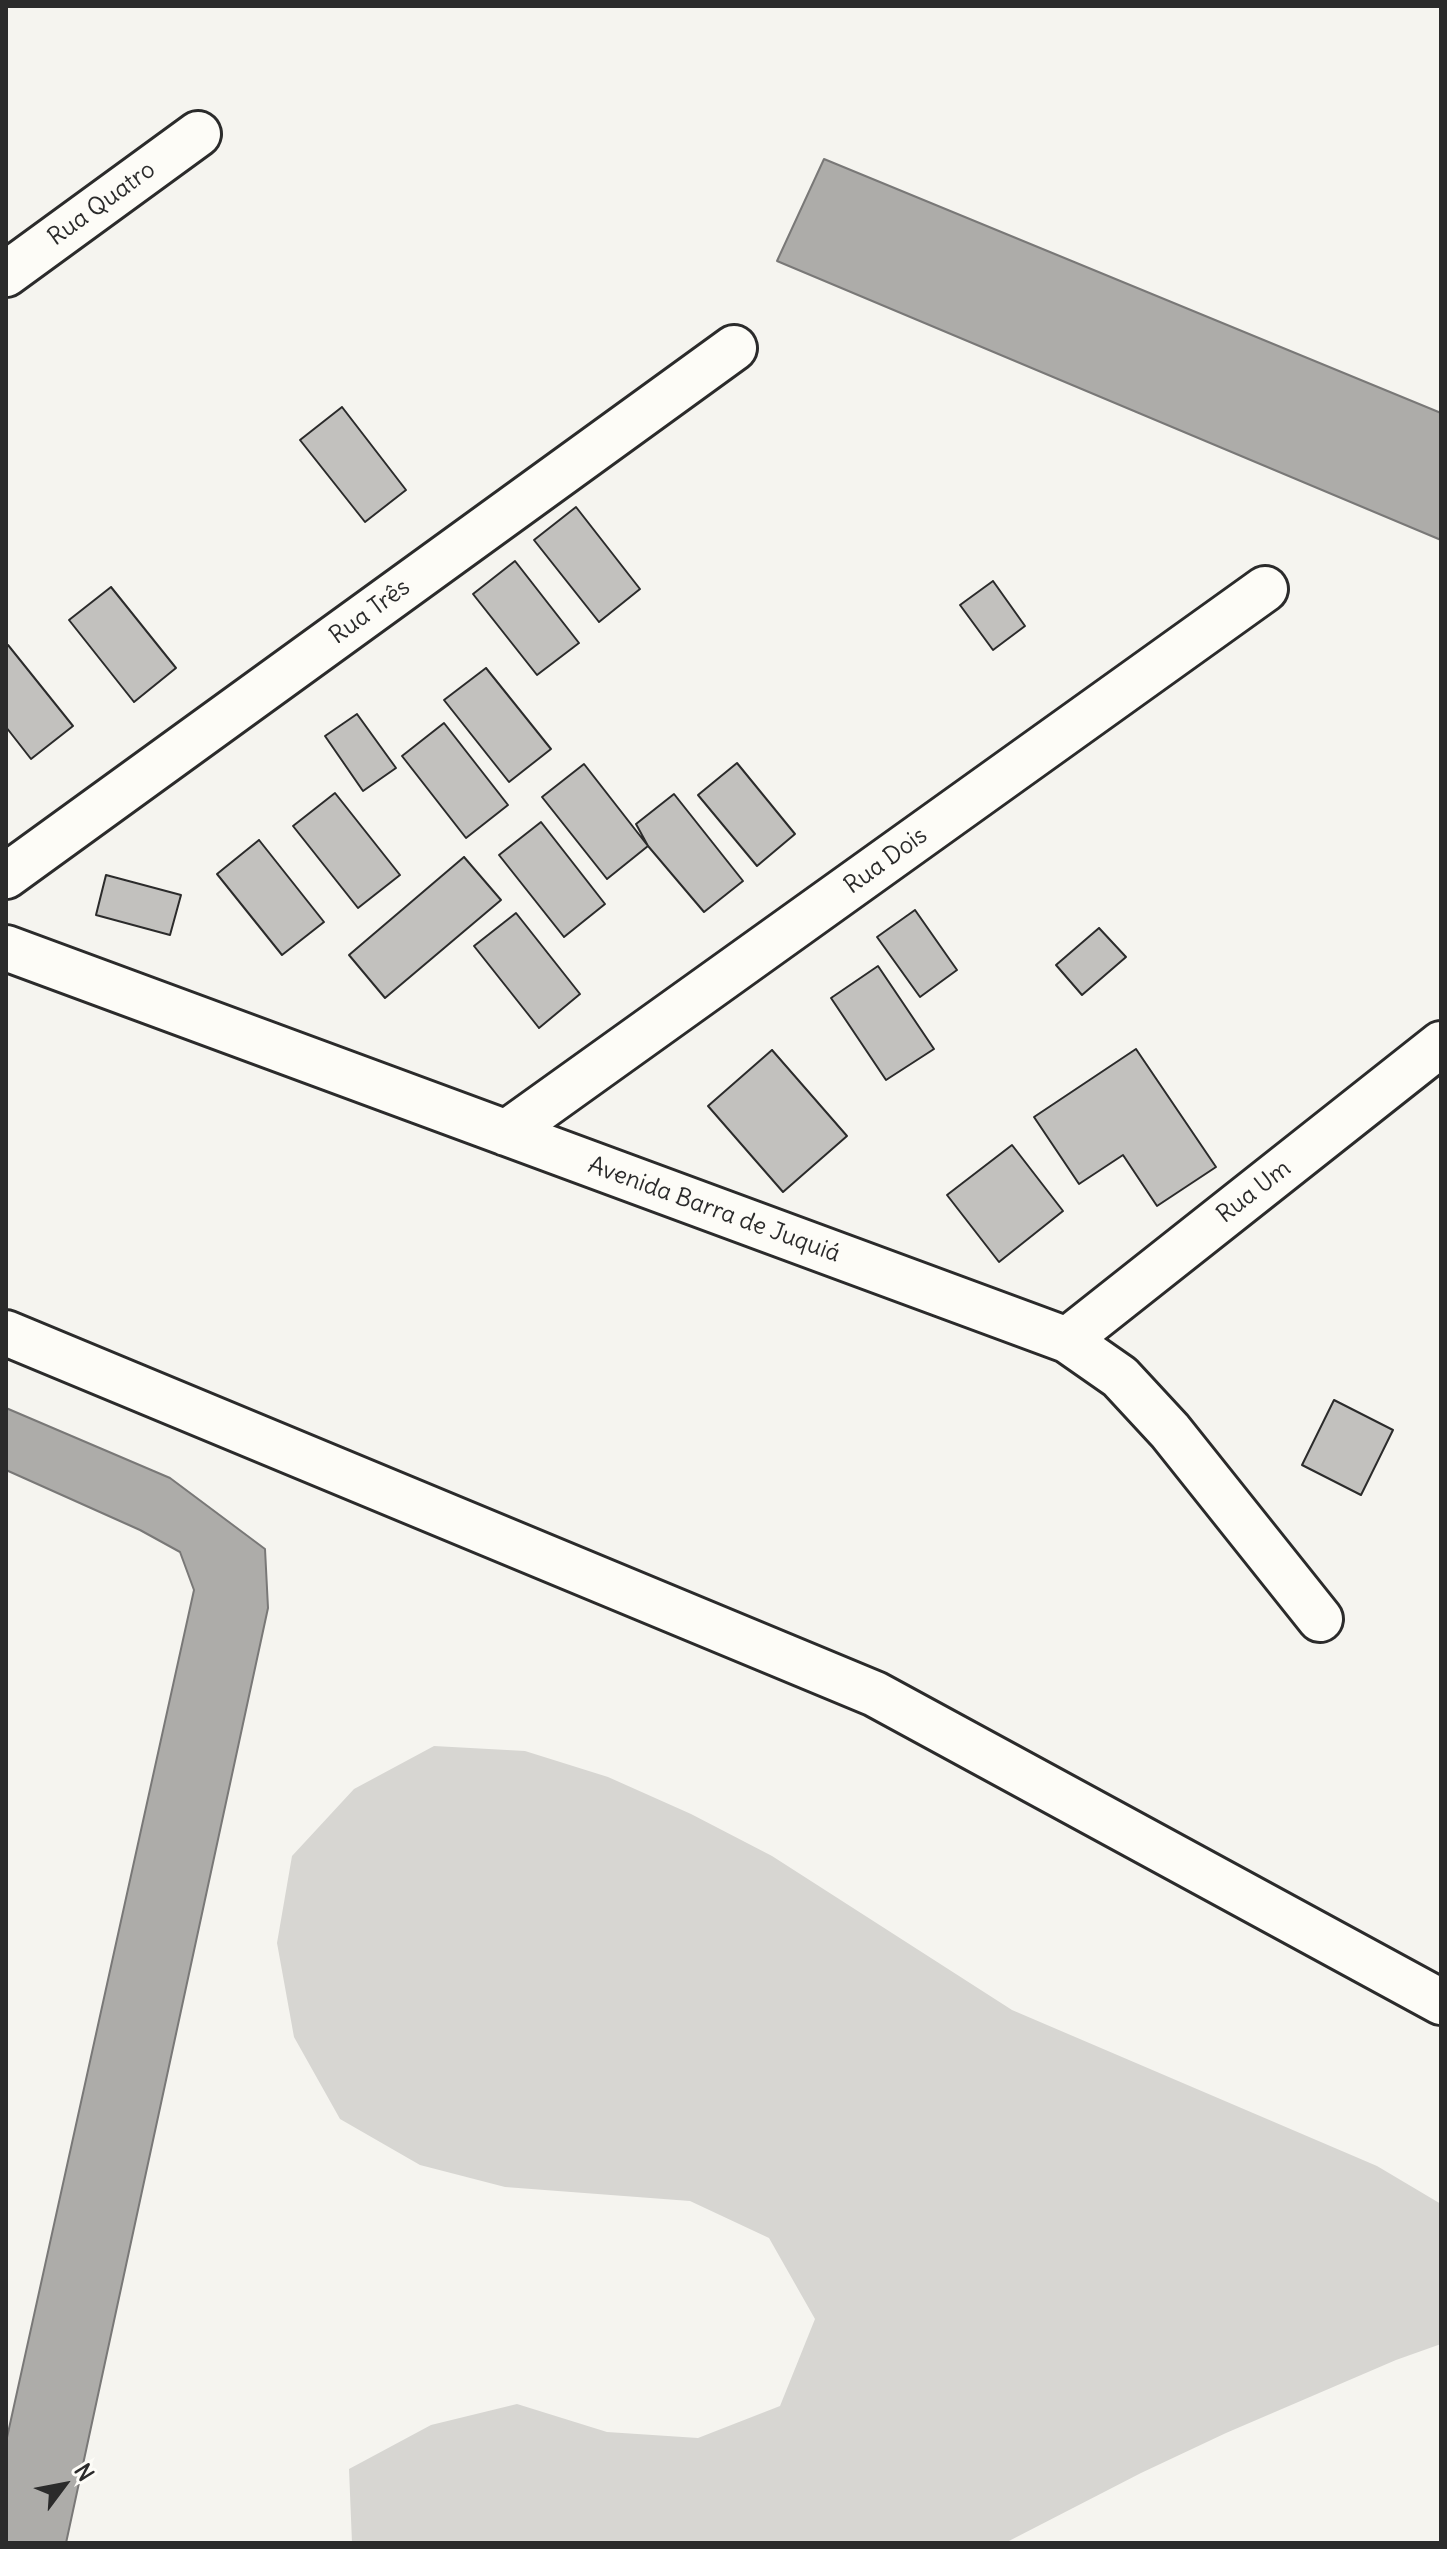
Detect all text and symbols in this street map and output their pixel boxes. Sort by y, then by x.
street label: Rua Quatro [43,156,161,252]
street label: Rua Três [324,573,416,651]
street label: Rua Dois [839,821,933,901]
street label: Avenida Barra de Juquiá [584,1151,844,1269]
street label: Rua Um [1211,1154,1297,1230]
north arrow [24,2445,104,2525]
text: N [68,2458,100,2486]

